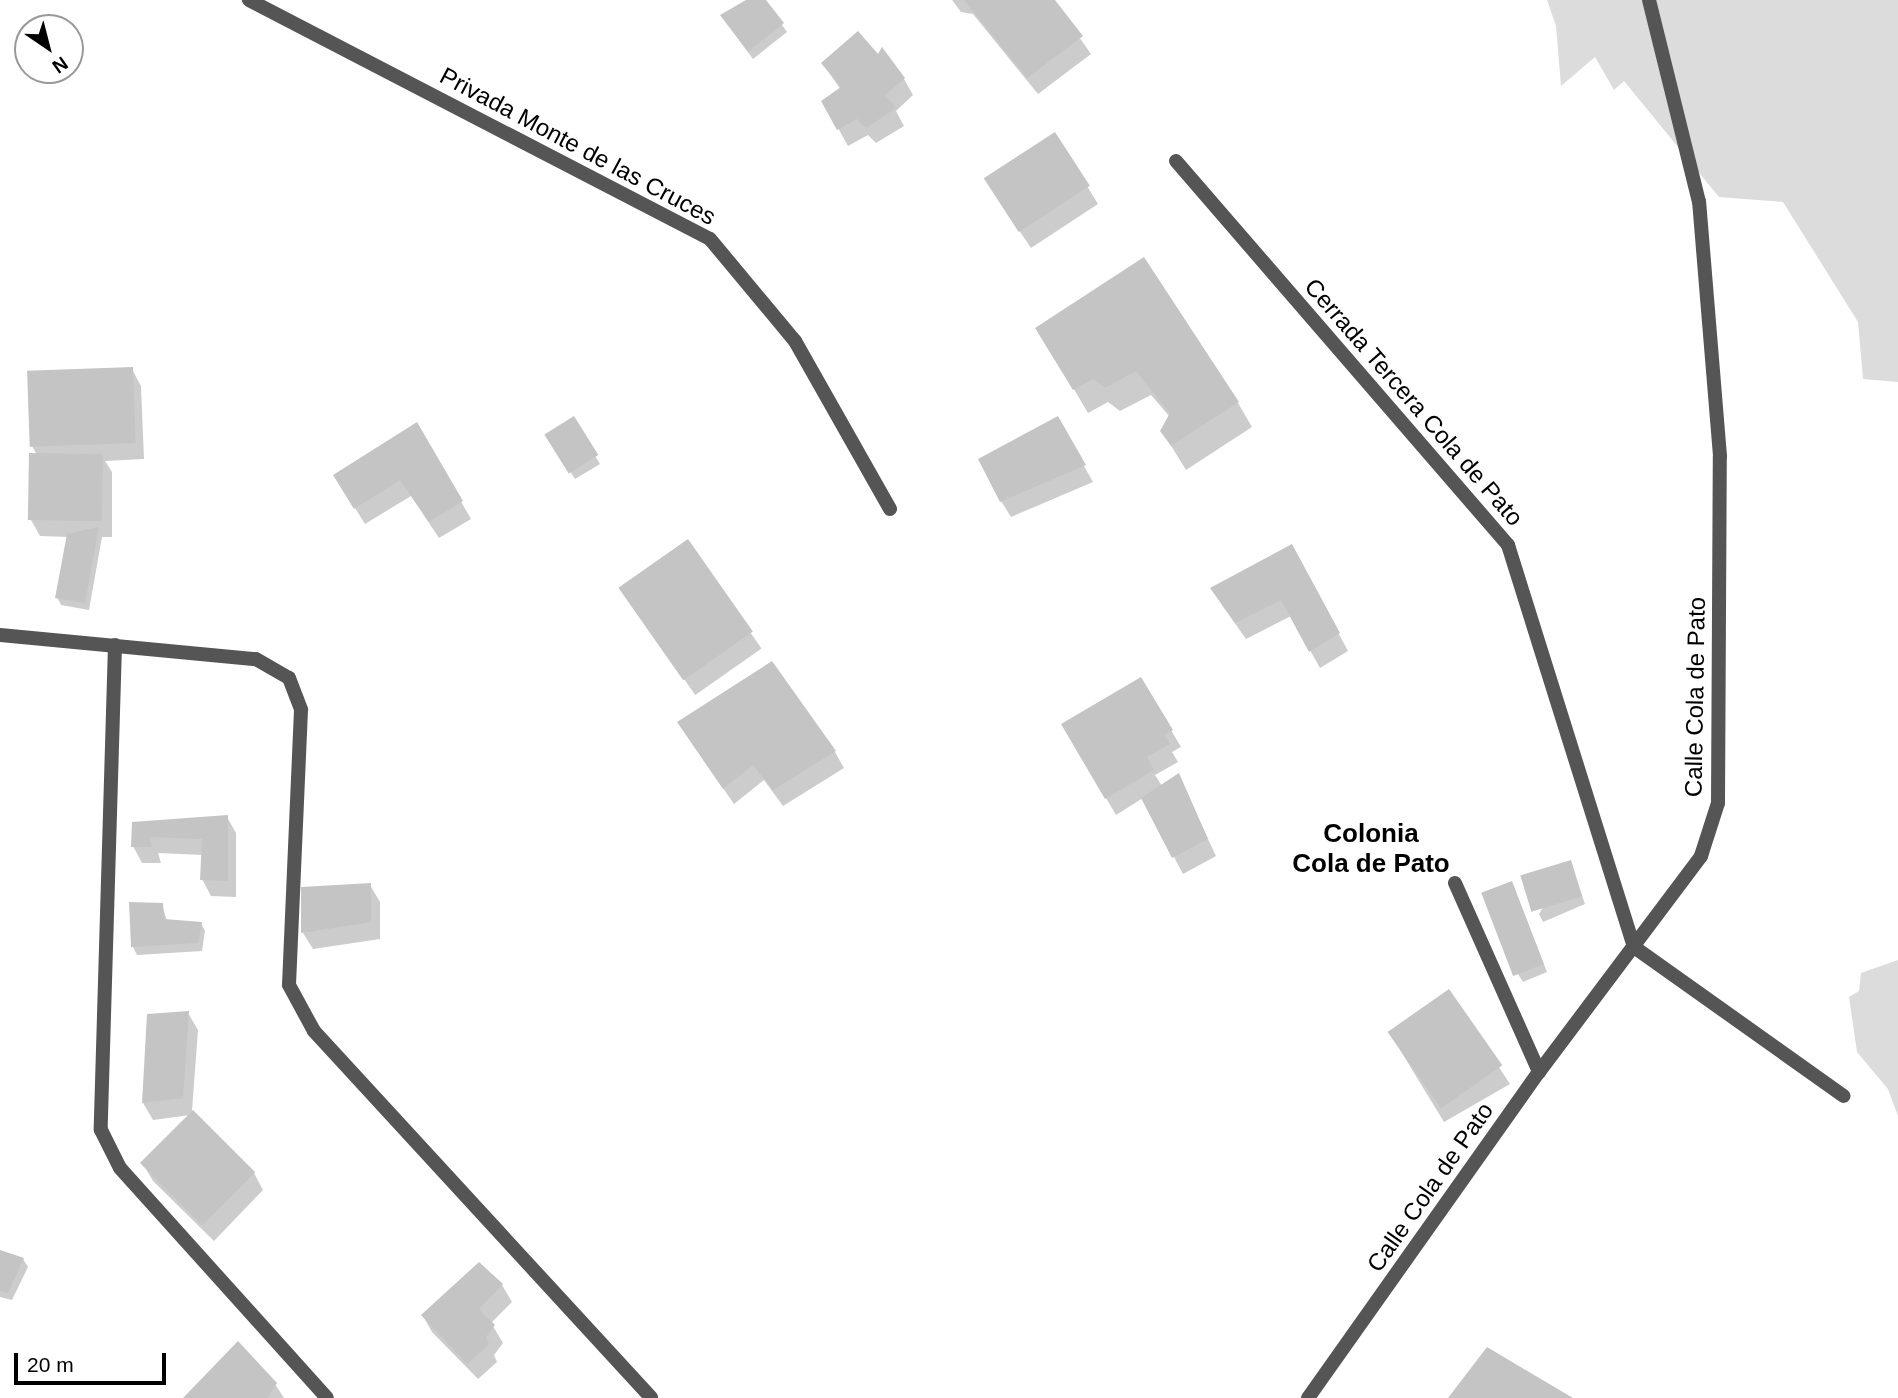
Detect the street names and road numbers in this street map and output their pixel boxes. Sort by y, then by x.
street label: Privada Monte de las Cruces [435,61,721,231]
street label: Cerrada Tercera Cola de Pato [1299,272,1529,532]
street label: Calle Cola de Pato [1679,597,1711,797]
street label: Calle Cola de Pato [1361,1097,1499,1277]

